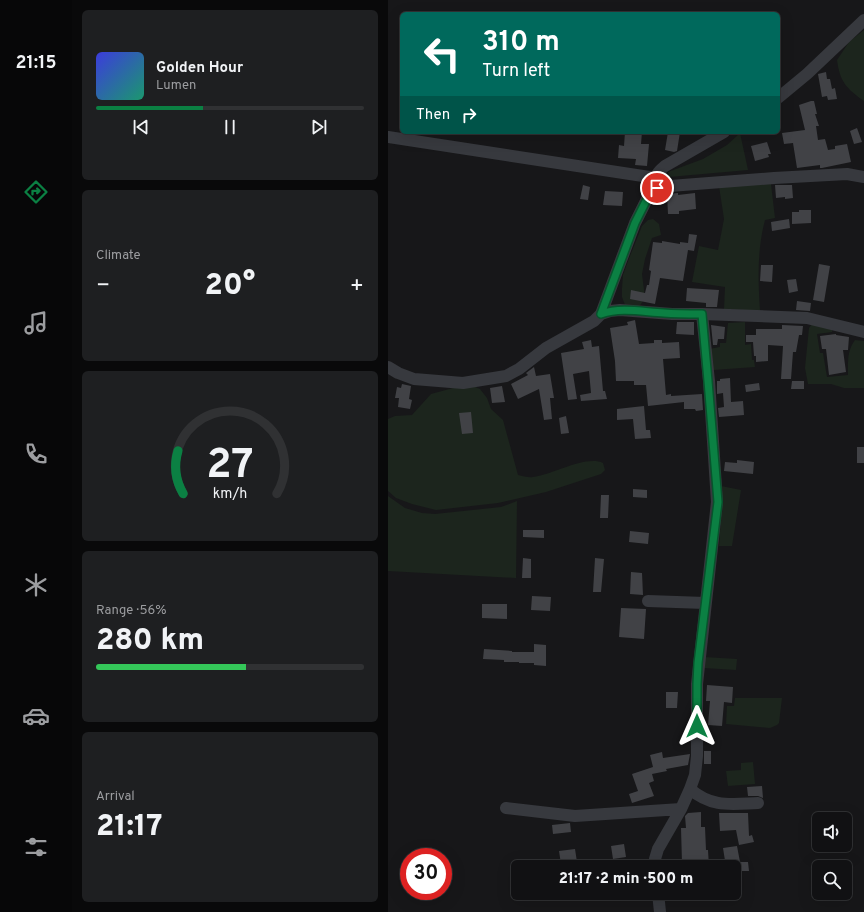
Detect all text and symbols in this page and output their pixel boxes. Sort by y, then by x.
text: 310 m [482,25,560,61]
icon: left [416,28,468,80]
text: 21:15 [16,52,56,75]
text: Golden Hour [156,59,243,78]
text: Turn left [482,60,550,83]
text: Lumen [156,78,196,94]
icon: right [458,104,480,126]
text: Then [416,106,450,125]
icon: previous [130,116,152,138]
icon: pause [219,116,241,138]
icon: next [308,116,330,138]
pin [640,171,674,205]
icon: arrive [646,177,668,199]
icon: directions [22,178,50,206]
text: Climate [96,248,141,264]
text: 20° [205,268,255,305]
text: − [96,273,110,300]
text: + [350,273,364,300]
icon: music [22,309,50,337]
icon: phone [22,440,50,468]
text: 27 [206,440,254,493]
text: km/h [213,485,247,503]
icon: climate [22,571,50,599]
text: Range · 56% [96,603,167,619]
text: 280 km [96,623,204,660]
icon: car [22,702,50,730]
position arrow [676,705,718,747]
text: Arrival [96,789,135,805]
text: 21:17 [96,809,163,846]
map controls [812,812,852,900]
button: sound [812,812,852,852]
icon: filters [22,833,50,861]
speed limit sign: 30 [400,848,452,900]
button: search [812,860,852,900]
text: 21:17 · 2 min · 500 m [559,870,693,889]

